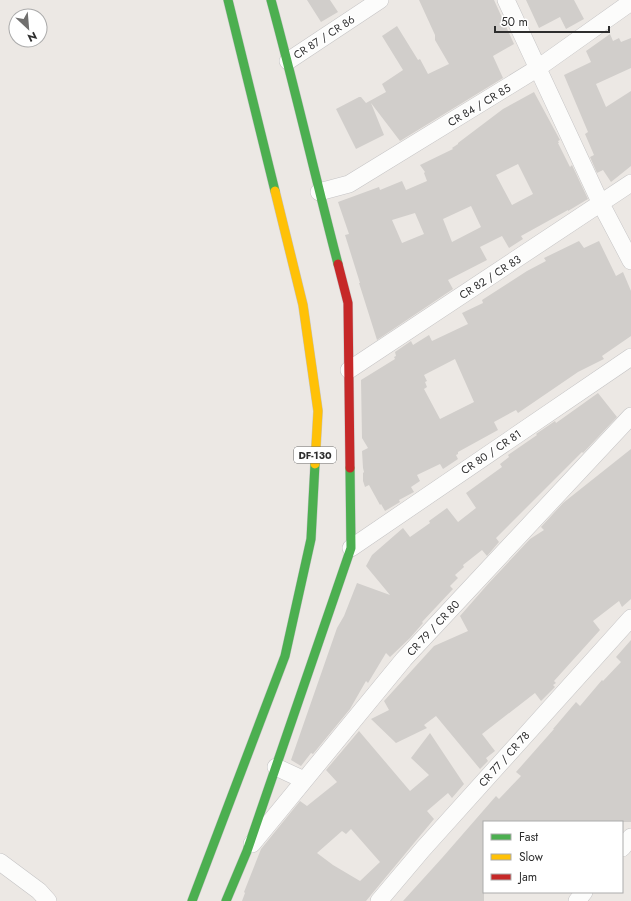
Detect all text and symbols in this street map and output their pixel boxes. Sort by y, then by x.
north arrow [8,8,48,48]
scale bar [495,8,609,34]
street label: CR 87 / CR 86 [290,11,358,63]
text: 50 m [501,13,528,31]
text: N [25,28,40,46]
street label: CR 84 / CR 85 [444,80,514,130]
street label: CR 82 / CR 83 [456,251,524,303]
street label: CR 80 / CR 81 [458,426,524,478]
road number: DF-130 [294,447,336,463]
street label: CR 79 / CR 80 [403,596,463,659]
street label: CR 77 / CR 78 [475,728,533,790]
legend [483,821,623,893]
text: Fast [519,828,538,846]
text: Slow [519,848,544,866]
text: Jam [517,868,537,886]

